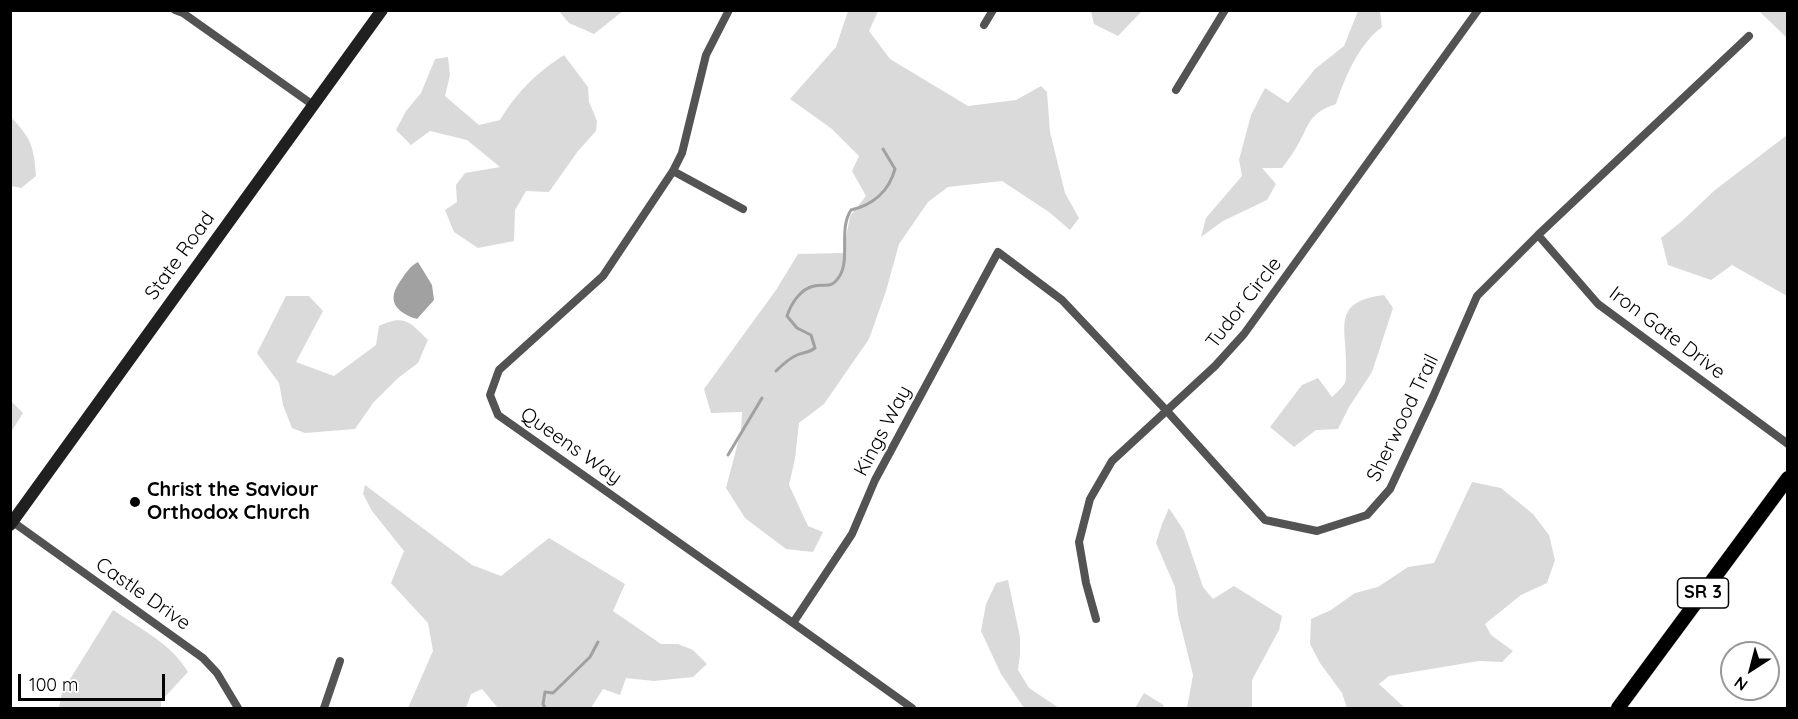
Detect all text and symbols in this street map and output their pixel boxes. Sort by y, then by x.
street label: State Road [140,207,220,305]
street label: Tudor Circle [1201,253,1287,353]
street label: Iron Gate Drive [1604,282,1730,384]
street label: Sherwood Trail [1362,350,1444,486]
street label: Kings Way [849,382,917,480]
street label: Queens Way [516,402,626,490]
place label: Christ the Saviour Orthodox Church [147,478,318,525]
marker: Christ the Saviour Orthodox Church [128,495,142,509]
street label: Castle Drive [91,552,195,636]
road number: SR 3 [1678,578,1728,608]
north arrow [1720,641,1780,701]
scale bar [21,662,168,700]
text: N [1730,672,1751,695]
text: 100 m [29,673,78,696]

